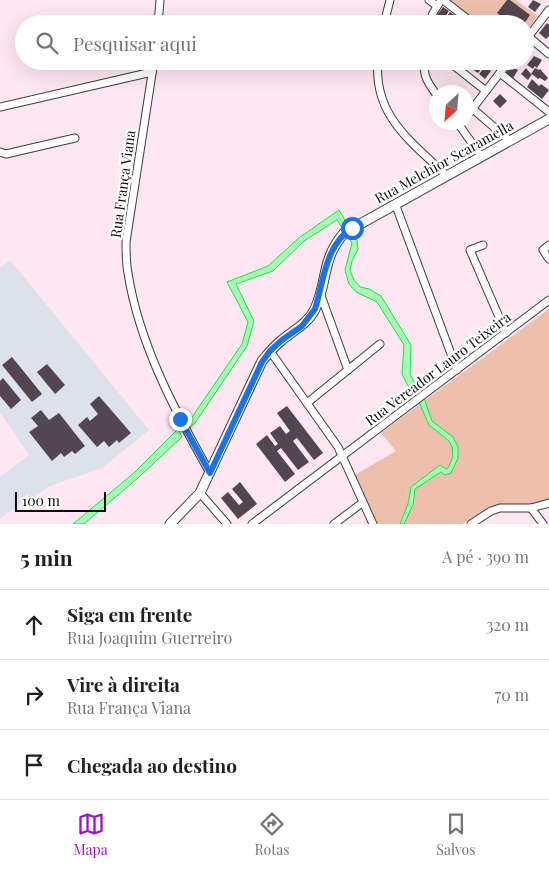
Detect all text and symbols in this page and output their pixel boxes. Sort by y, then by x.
search box [15,15,534,70]
icon: search [33,29,61,57]
text: Pesquisar aqui [73,30,197,56]
north arrow [429,85,474,130]
street label: Rua Melchior Scaramella [371,116,516,208]
street label: Rua França Viana [106,129,139,239]
route start [341,217,364,240]
street label: Rua Vereador Lauro Teixeira [361,307,515,430]
route end [169,408,192,431]
scale bar [15,489,106,512]
text: 100 m [22,491,60,510]
text: 5 min [20,543,73,571]
text: A pé · 390 m [442,546,529,567]
text: Siga em frente [67,601,192,627]
icon: ahead [20,611,48,639]
text: 320 m [486,614,529,635]
text: Rua Joaquim Guerreiro [67,627,232,648]
text: Vire à direita [67,671,180,697]
icon: right [20,681,48,709]
text: 70 m [495,684,529,705]
text: Rua França Viana [67,697,191,718]
icon: arrive [20,751,48,779]
text: Chegada ao destino [67,752,237,778]
tab: Mapa [73,810,108,859]
tab: Rotas [255,810,289,859]
tab: Salvos [436,810,476,859]

